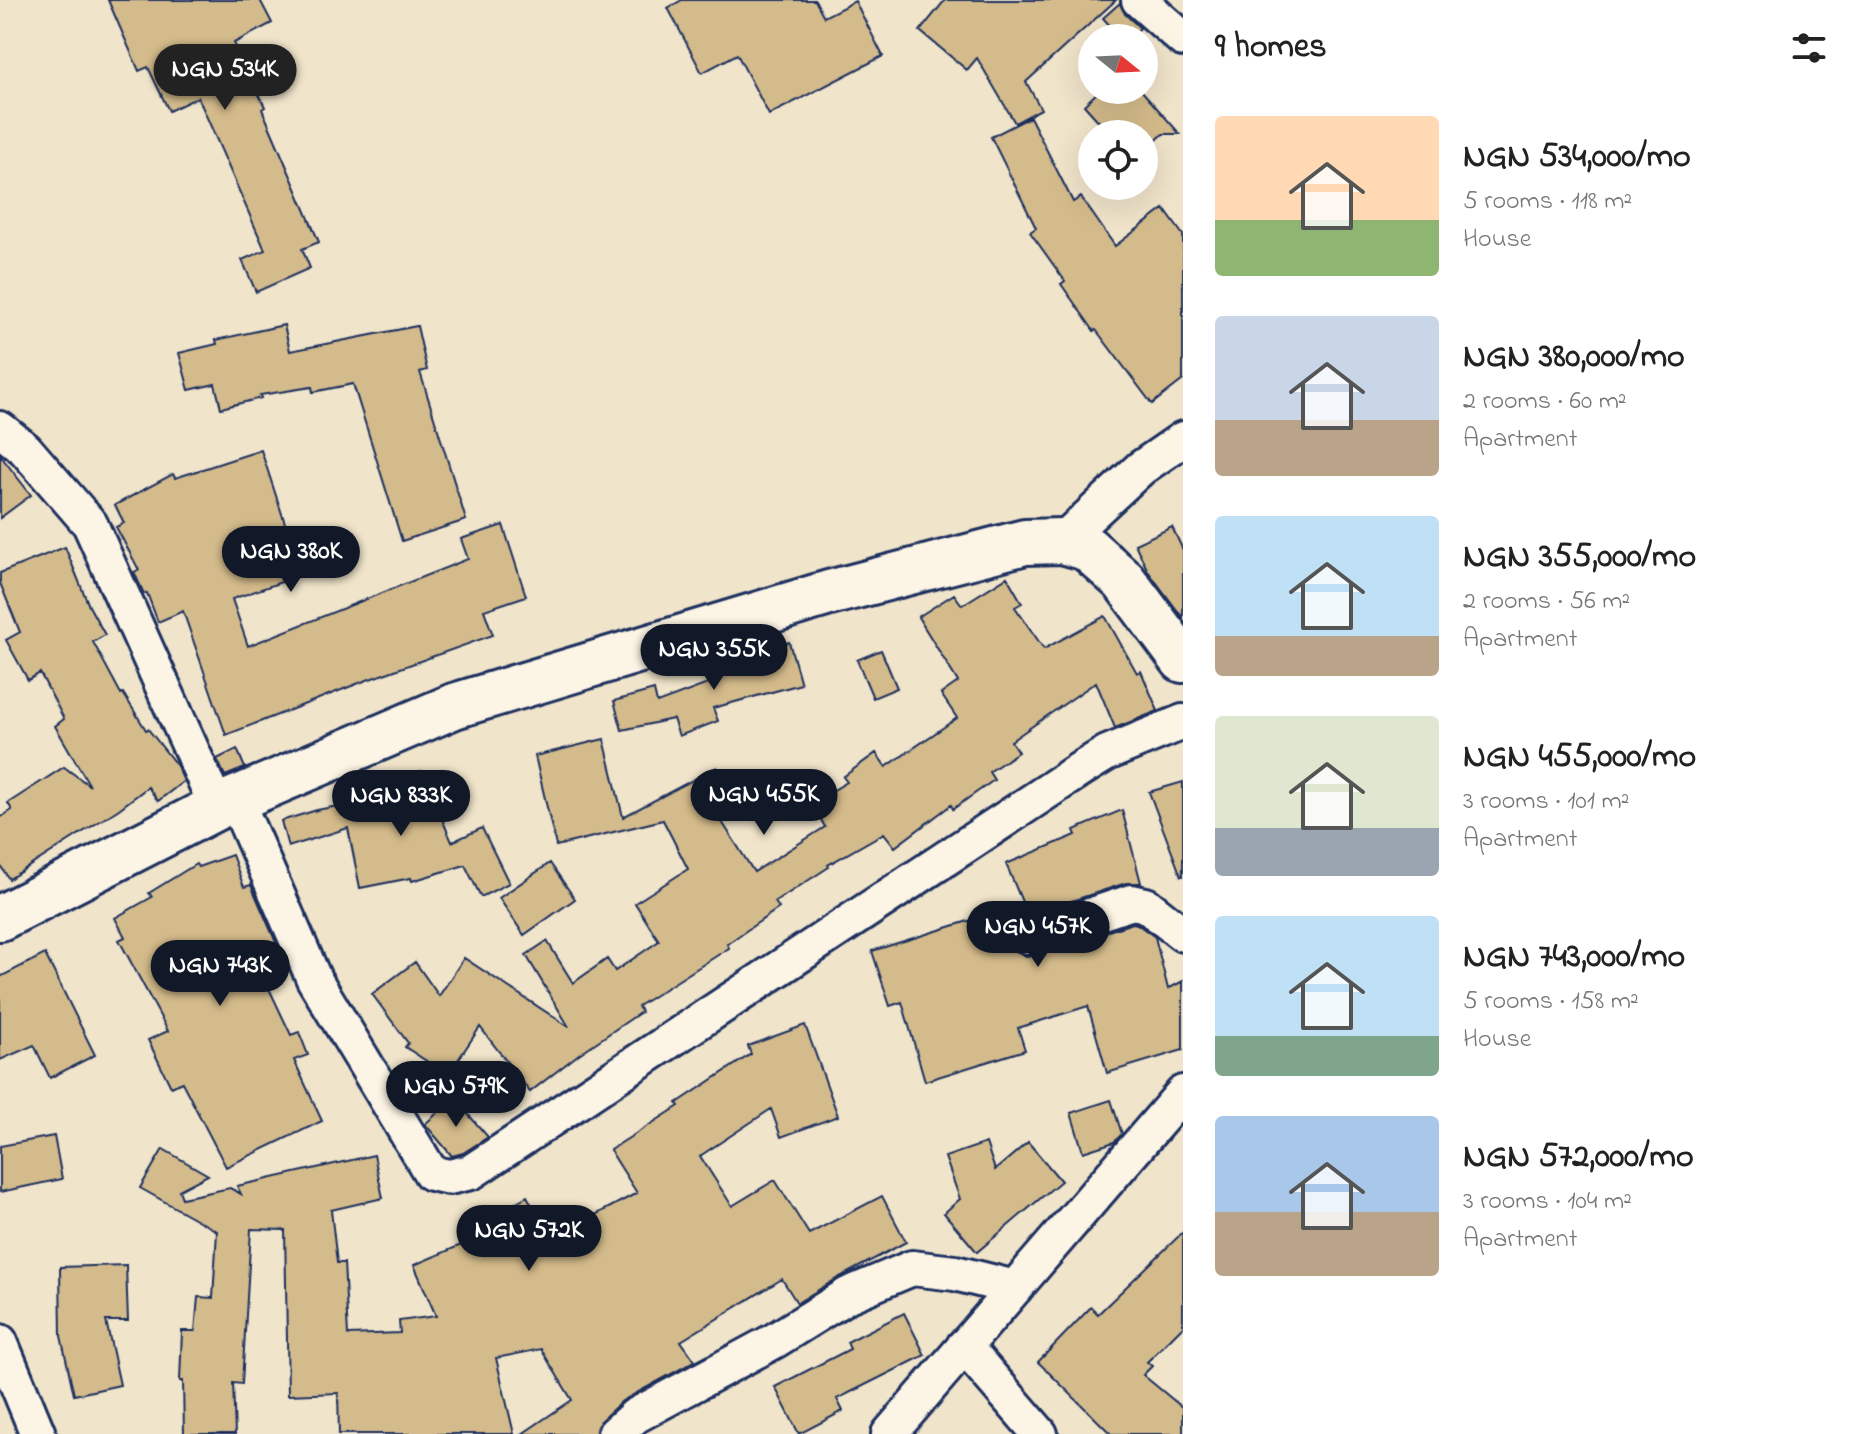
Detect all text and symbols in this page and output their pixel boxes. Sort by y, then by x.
text: 9 homes [1215,23,1327,73]
north arrow [1078,24,1158,104]
map controls [1078,24,1158,200]
icon: filters [1787,26,1831,70]
pin: NGN 534K [142,44,308,112]
text: NGN 534K [172,51,278,89]
button: locate [1078,120,1158,200]
text: NGN 534,000/mo [1463,133,1691,183]
icon: home [1279,148,1375,244]
text: 5 rooms · 118 m² [1463,183,1632,221]
text: House [1463,221,1531,259]
text: NGN 380,000/mo [1463,333,1685,383]
icon: home [1279,348,1375,444]
text: 2 rooms · 60 m² [1463,383,1627,421]
text: Apartment [1463,421,1577,459]
pin: NGN 380K [208,526,374,594]
text: NGN 380K [240,533,342,571]
text: NGN 355,000/mo [1463,533,1696,583]
icon: home [1279,548,1375,644]
text: 2 rooms · 56 m² [1463,583,1630,621]
text: Apartment [1463,621,1577,659]
pin: NGN 355K [631,624,797,692]
text: NGN 355K [659,631,770,669]
text: NGN 455,000/mo [1463,733,1696,783]
icon: home [1279,748,1375,844]
pin: NGN 455K [681,769,847,837]
pin: NGN 833K [318,770,484,838]
text: NGN 455K [709,776,819,814]
text: NGN 833K [350,777,452,815]
text: 3 rooms · 101 m² [1463,783,1629,821]
text: Apartment [1463,821,1577,859]
pin: NGN 457K [955,901,1121,969]
text: NGN 457K [985,908,1091,946]
text: NGN 743,000/mo [1463,933,1685,983]
pin: NGN 743K [137,940,303,1008]
text: NGN 743K [169,947,271,985]
icon: home [1279,948,1375,1044]
text: 5 rooms · 158 m² [1463,983,1639,1021]
text: House [1463,1021,1531,1059]
pin: NGN 579K [373,1061,539,1129]
text: NGN 579K [404,1068,508,1106]
text: NGN 572,000/mo [1463,1133,1694,1183]
icon: home [1279,1148,1375,1244]
text: 3 rooms · 104 m² [1463,1183,1632,1221]
pin: NGN 572K [446,1205,612,1273]
text: NGN 572K [474,1212,584,1250]
text: Apartment [1463,1221,1577,1259]

